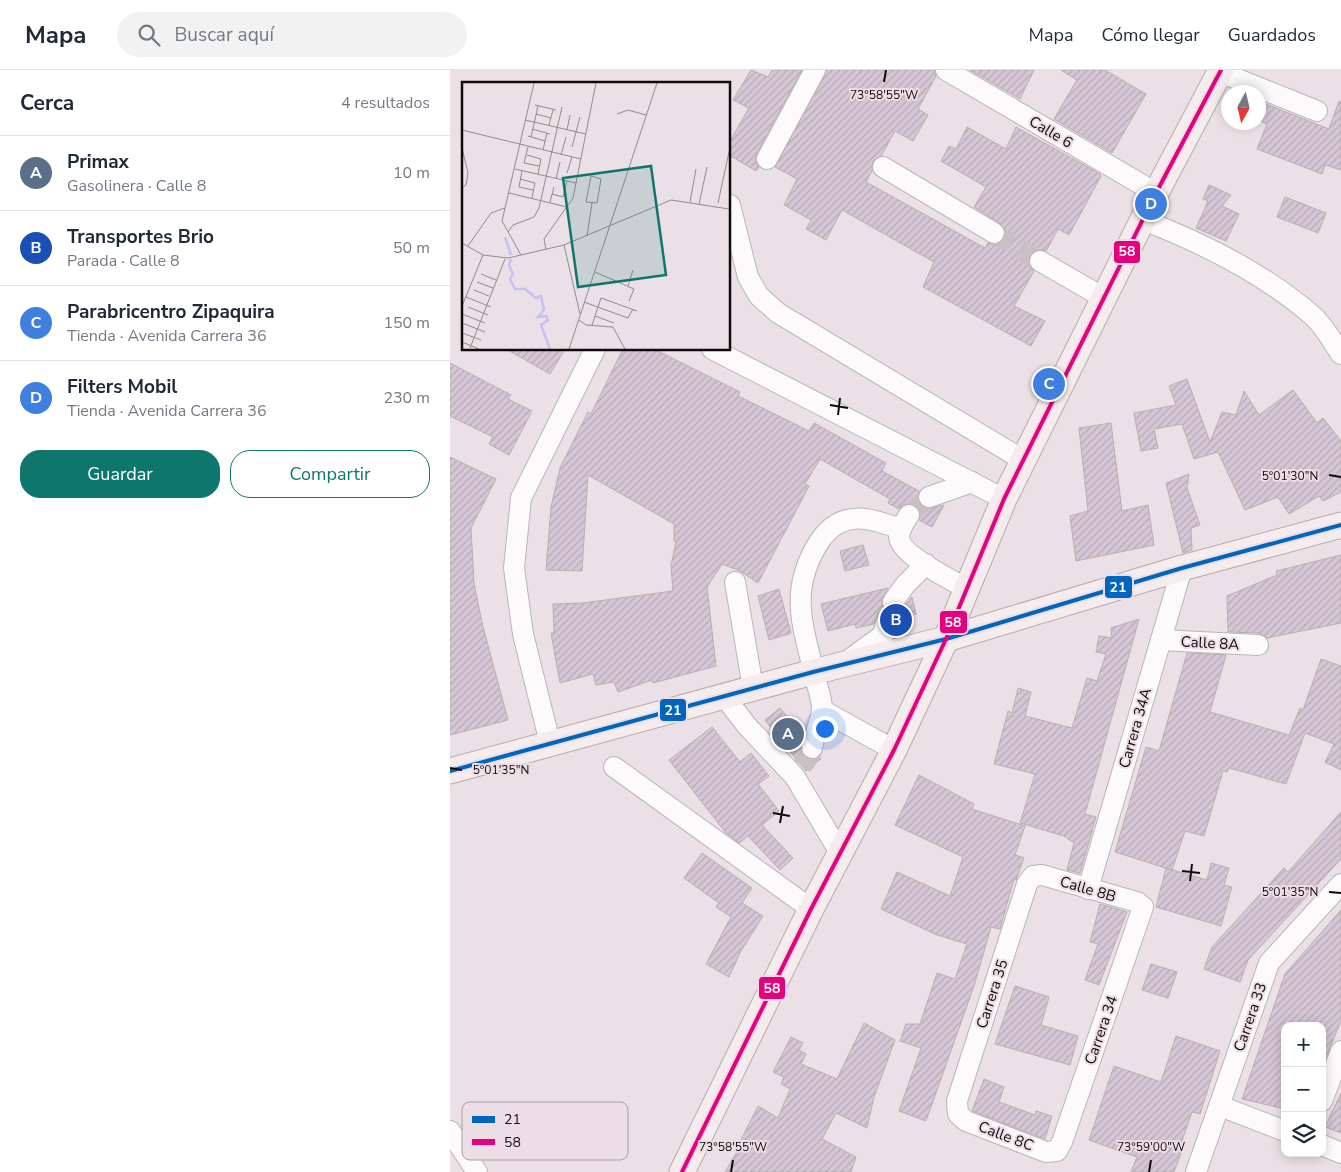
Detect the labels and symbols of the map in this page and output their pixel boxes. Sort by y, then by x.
inset map [462,82,730,350]
north arrow [1221,85,1266,130]
text: 73°58'55"W [850,87,918,103]
street label: Calle 6 [1026,111,1076,153]
pin: D [1135,185,1167,223]
line badge: 58 [1113,240,1141,264]
text: 58 [1119,242,1135,261]
pin: C [1033,365,1065,403]
text: 5°01'30"N [1262,468,1318,484]
line badge: 21 [1104,575,1133,599]
text: 21 [1110,578,1126,597]
pin: B [880,601,912,639]
line badge: 58 [939,610,968,634]
text: 58 [945,613,961,632]
street label: Calle 8A [1180,631,1240,655]
street label: Carrera 34A [1114,686,1156,770]
line badge: 21 [659,698,687,722]
text: 21 [665,701,681,720]
pin: A [772,715,804,753]
your location [812,716,838,742]
text: 5°01'35"N [473,762,529,778]
street label: Calle 8B [1058,871,1118,907]
text: 5°01'35"N [1262,884,1318,900]
street label: Carrera 35 [971,957,1013,1031]
line badge: 58 [758,976,786,1000]
text: 58 [764,979,780,998]
street label: Carrera 33 [1229,980,1271,1054]
street label: Carrera 34 [1080,993,1122,1067]
legend [462,1102,628,1160]
text: 21 [504,1110,521,1129]
street label: Calle 8C [976,1116,1036,1156]
text: 58 [504,1133,521,1152]
text: 73°58'55"W [699,1139,767,1155]
text: 73°59'00"W [1117,1139,1185,1155]

